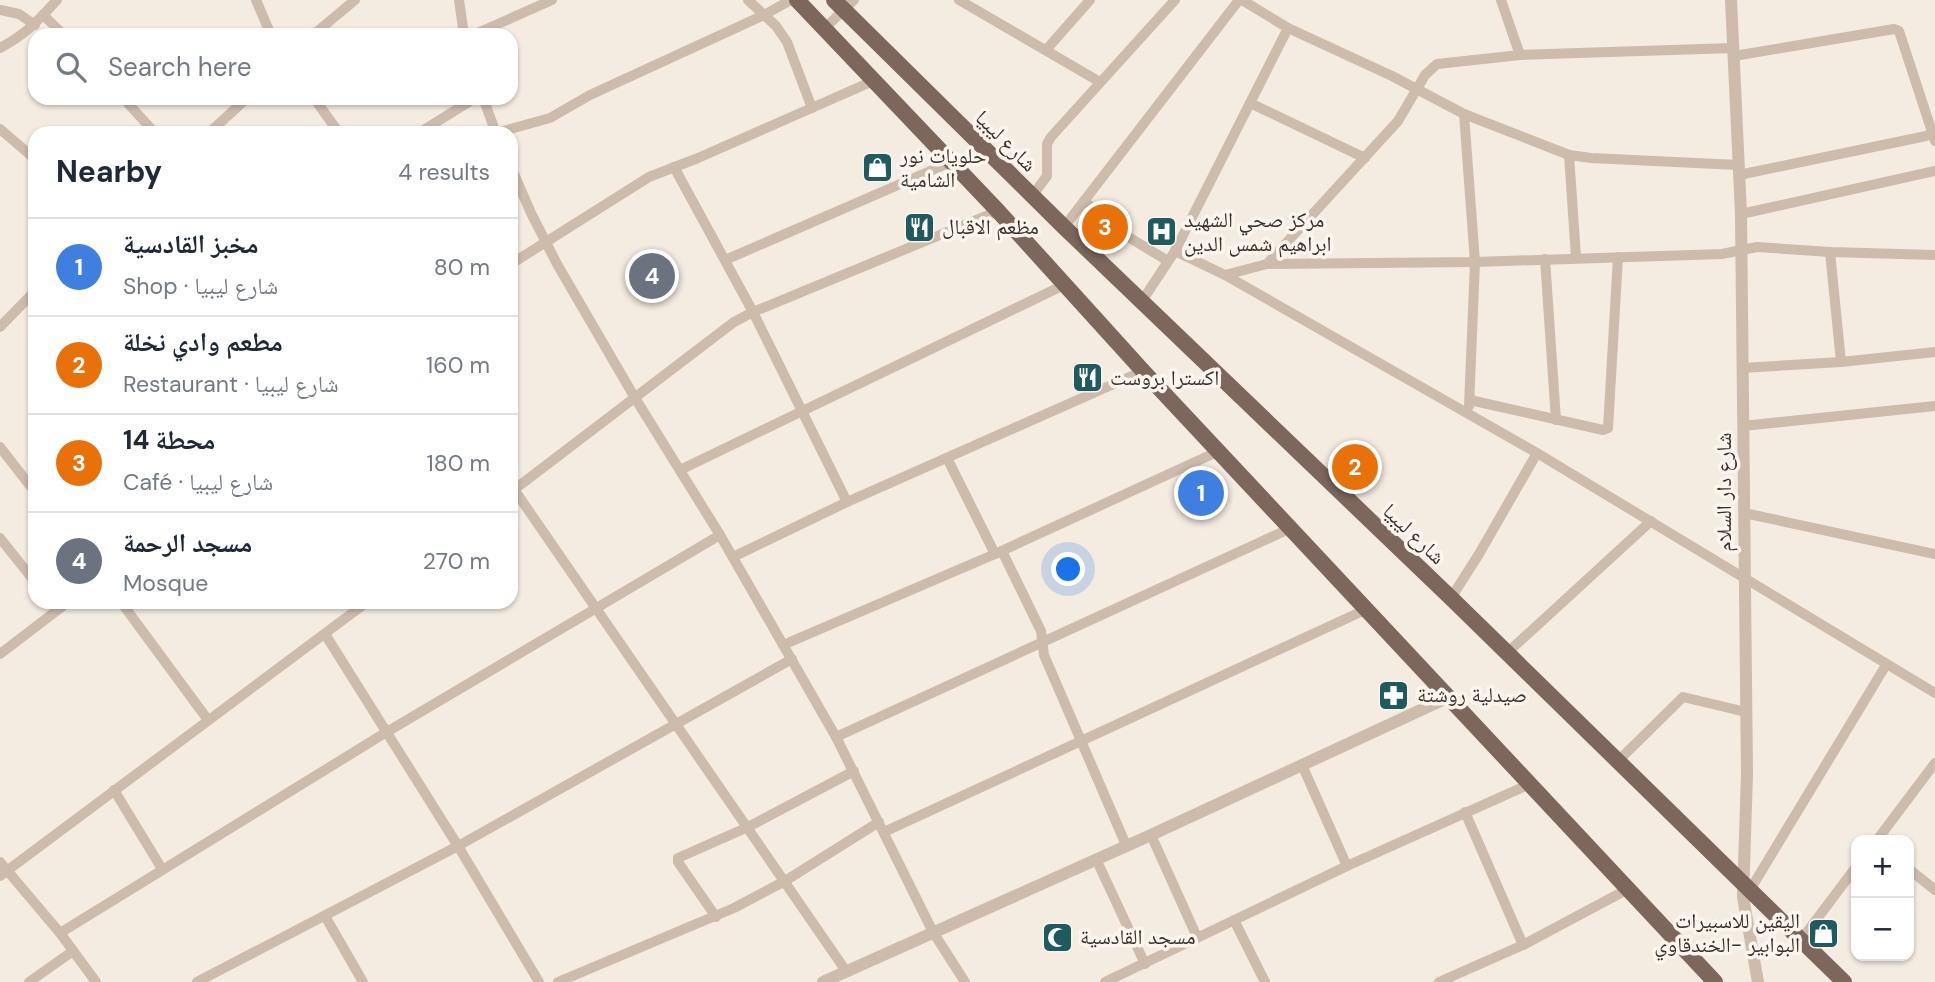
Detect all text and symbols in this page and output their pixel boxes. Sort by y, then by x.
search box [28,28,518,105]
icon: search [52,48,90,86]
text: Search here [108,50,251,84]
street label: شارع ليبيا [969,104,1043,178]
place label: حلويات نور الشامية [899,142,986,194]
shop icon: حلويات نور الشامية [860,151,894,185]
text: Nearby [56,152,162,191]
text: 4 results [398,157,490,187]
pin: 3 [1082,201,1128,253]
place label: مركز صحي الشهيد ابراهيم شمس الدين [1184,206,1331,258]
restaurant icon: مظعم الاقبال [902,210,936,244]
place label: مظعم الاقبال [942,213,1039,241]
hospital icon: مركز صحي الشهيد ابراهيم شمس الدين [1144,215,1178,249]
text: مخبز القادسية [123,227,259,261]
pin: 4 [629,250,675,302]
text: 1 [75,252,83,282]
text: 80 m [434,252,490,282]
text: Shop · شارع ليبيا [123,271,278,301]
text: مطعم وادي نخلة [123,325,283,359]
text: 2 [72,350,86,380]
text: 160 m [426,350,490,380]
restaurant icon: اكسترا بروست [1070,361,1104,395]
place label: اكسترا بروست [1110,364,1219,392]
text: Restaurant · شارع ليبيا [123,369,339,399]
text: محطة 14 [123,423,215,457]
street label: شارع دار السلام [1710,432,1738,552]
pin: 2 [1332,441,1378,493]
text: 3 [72,448,86,478]
text: 180 m [426,448,490,478]
text: Café · شارع ليبيا [123,467,273,497]
pin: 1 [1178,467,1224,519]
street label: شارع ليبيا [1377,497,1451,571]
text: مسجد الرحمة [123,526,252,560]
text: 4 [72,546,86,576]
text: 270 m [423,546,490,576]
your location [1051,552,1085,586]
text: Mosque [123,568,208,598]
pharmacy icon: صيدلية روشتة [1377,678,1411,712]
place label: صيدلية روشتة [1417,681,1527,709]
map controls [1851,835,1914,961]
button: + [1851,835,1914,898]
button: − [1851,898,1914,961]
place label: اليقين للاسبيرات البوابير -الخندقاوي [1654,907,1800,961]
shop icon: اليقين للاسبيرات البوابير -الخندقاوي [1806,916,1840,950]
mosque icon: مسجد القادسية [1040,920,1074,954]
place label: مسجد القادسية [1080,923,1195,951]

